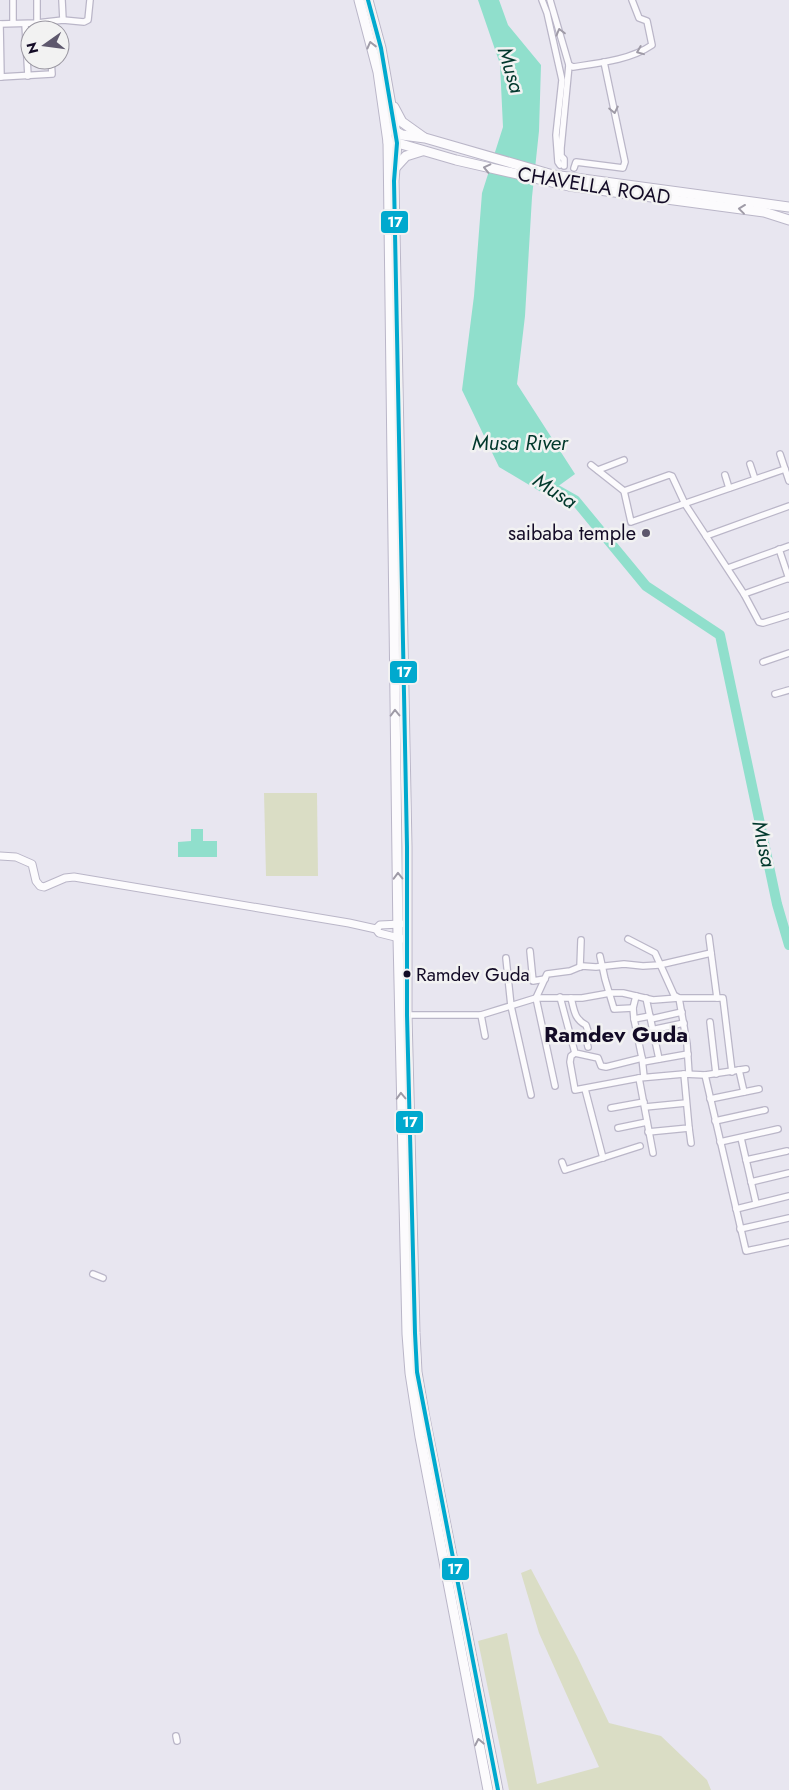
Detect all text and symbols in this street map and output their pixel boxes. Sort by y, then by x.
north arrow [20,20,70,70]
one-way arrow [555,28,566,37]
text: N [21,40,43,56]
one-way arrow [366,41,377,50]
water label: Musa [490,43,532,97]
one-way arrow [636,45,645,55]
one-way arrow [608,106,619,115]
street label: CHAVELLA ROAD [515,160,673,212]
one-way arrow [483,163,492,173]
one-way arrow [737,205,746,215]
line badge: 17 [380,210,409,234]
text: 17 [387,212,403,232]
water label: Musa River [472,428,569,458]
water label: Musa [527,466,583,517]
place label: saibaba temple [508,519,636,548]
marker: saibaba temple [640,527,652,539]
line badge: 17 [389,660,418,684]
text: 17 [396,662,412,682]
one-way arrow [390,709,400,717]
water label: Musa [744,818,784,870]
one-way arrow [393,871,403,879]
place label: Ramdev Guda [416,961,530,988]
marker: Ramdev Guda [402,969,412,979]
district label: Ramdev Guda [544,1018,688,1050]
one-way arrow [396,1092,406,1100]
line badge: 17 [395,1110,424,1134]
text: 17 [402,1112,418,1132]
line badge: 17 [441,1557,470,1581]
text: 17 [447,1559,463,1579]
one-way arrow [474,1738,485,1747]

